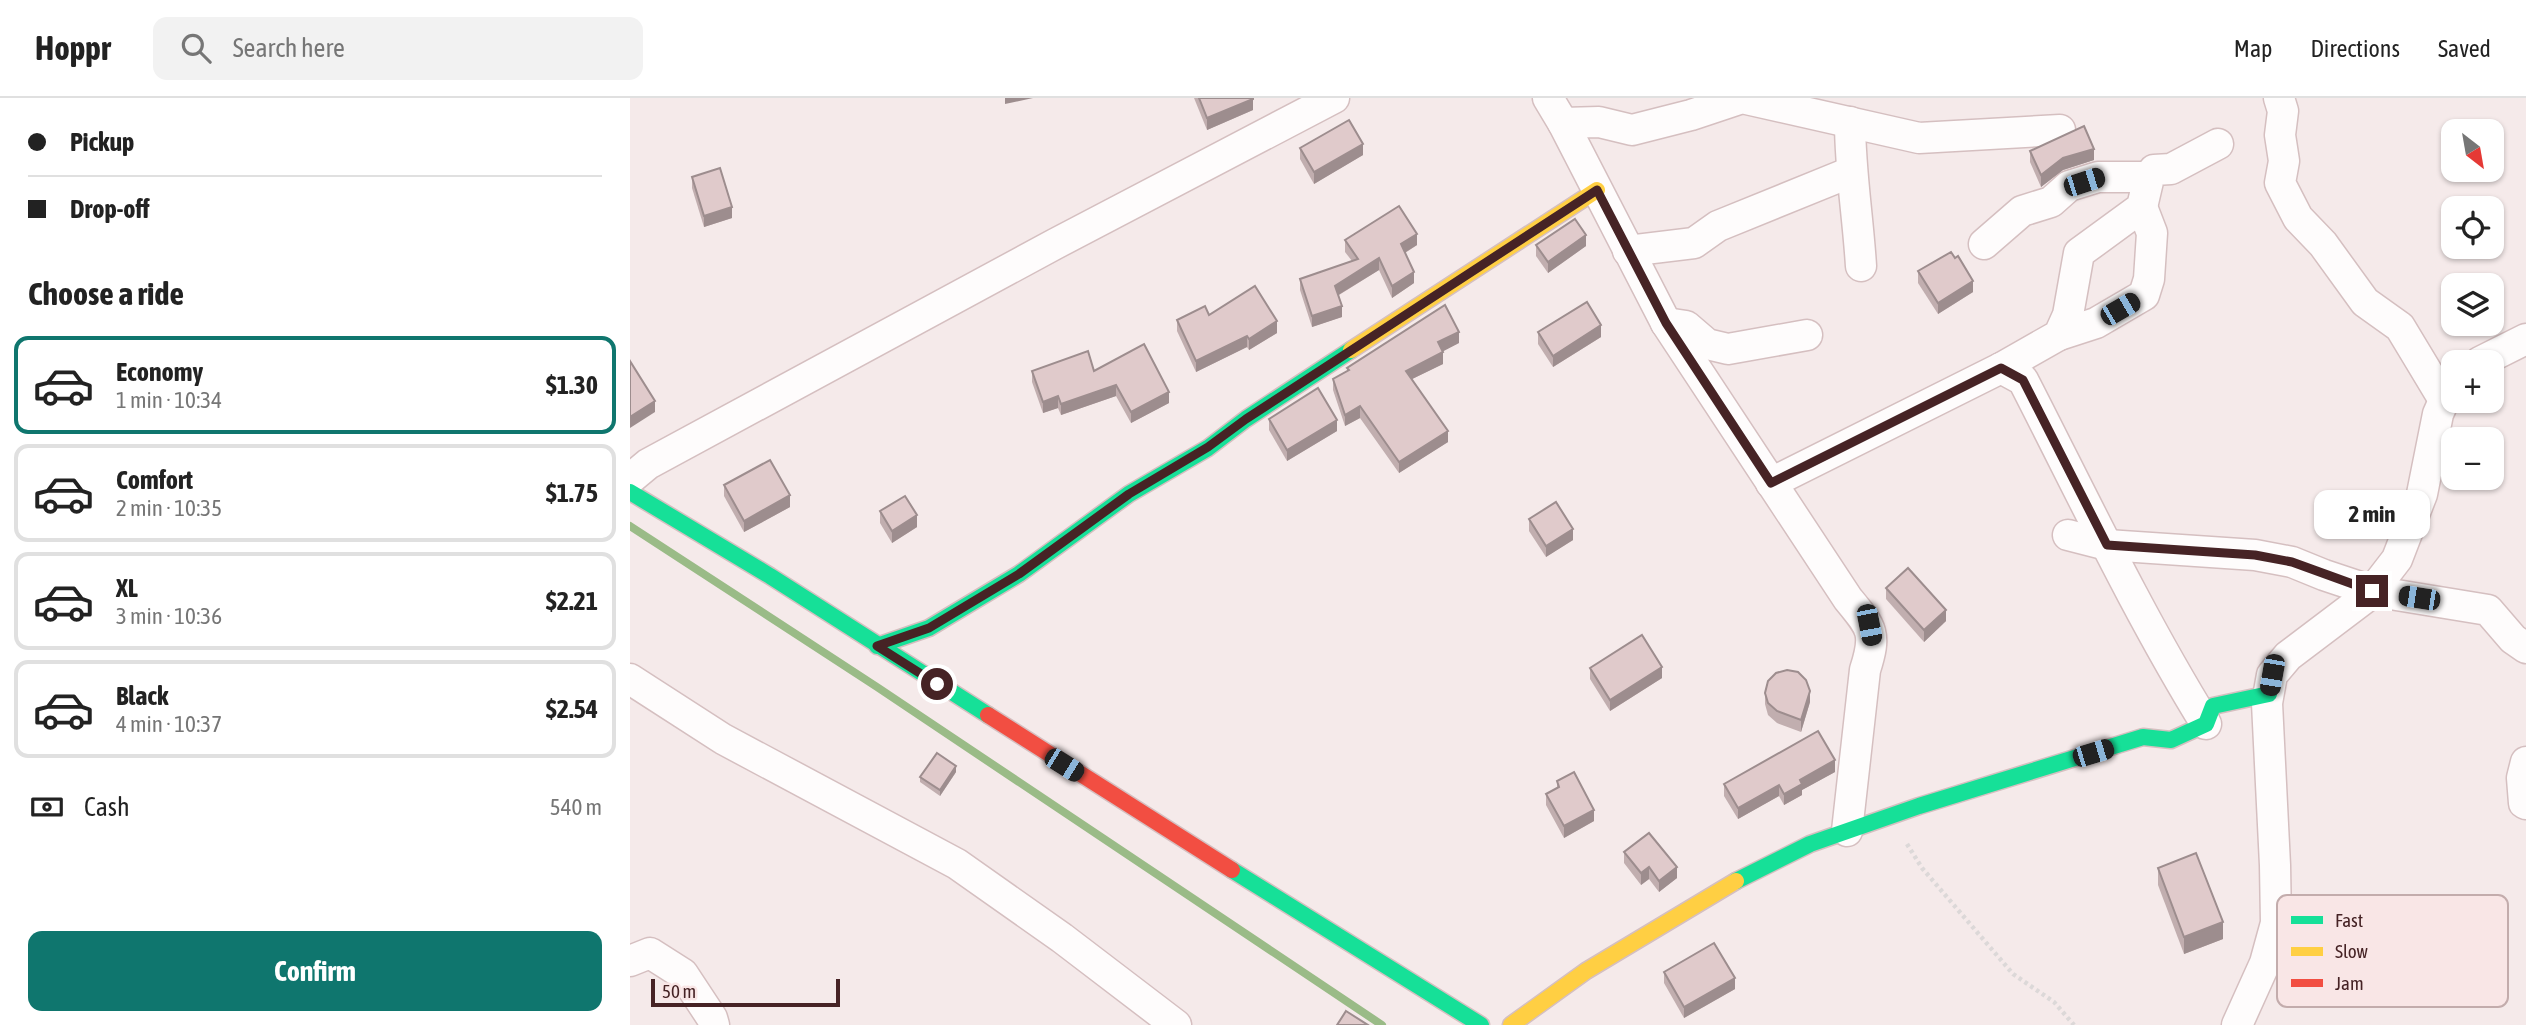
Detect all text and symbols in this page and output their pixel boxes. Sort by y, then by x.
search box [153,17,643,80]
text: Hoppr [35,29,111,67]
icon: search [177,29,215,67]
text: Search here [233,33,345,63]
text: Map [2234,35,2272,62]
text: Directions [2310,35,2400,62]
text: Saved [2438,35,2491,62]
north arrow [2441,119,2504,182]
map controls [2441,119,2504,490]
text: Pickup [70,127,134,157]
car [2061,166,2108,198]
text: Drop-off [70,194,150,224]
button: locate [2441,196,2504,259]
button: layers [2441,273,2504,336]
text: Choose a ride [28,275,184,312]
car [2097,289,2144,329]
button: + [2441,350,2504,413]
icon: car [32,354,95,417]
text: Economy [116,357,203,387]
text: $1.30 [546,370,598,400]
text: 1 min · 10:34 [116,387,222,413]
button: − [2441,427,2504,490]
icon: car [32,462,95,525]
text: Comfort [116,465,193,495]
text: $1.75 [546,478,598,508]
callout: 2 min [2314,490,2430,538]
text: 2 min · 10:35 [116,495,222,521]
text: 2 min [2349,501,2395,527]
icon: car [32,570,95,633]
text: XL [116,573,138,603]
route end [2356,575,2388,607]
car [2397,584,2442,612]
text: $2.21 [546,586,598,616]
car [1855,602,1884,648]
text: 3 min · 10:36 [116,603,222,629]
car [2259,652,2286,698]
route start [921,668,953,700]
icon: car [32,678,95,741]
text: Black [116,681,168,711]
text: $2.54 [546,694,598,724]
text: 4 min · 10:37 [116,711,222,737]
car [2070,737,2117,769]
car [1041,745,1088,785]
icon: cash [28,788,66,826]
text: Cash [84,792,130,822]
text: 540 m [550,794,602,820]
legend [2277,895,2508,1007]
text: Fast [2335,909,2363,931]
button: Confirm [28,931,602,1011]
text: Slow [2335,940,2369,962]
text: Jam [2335,972,2364,994]
scale bar [651,976,840,1008]
text: 50 m [662,980,696,1002]

